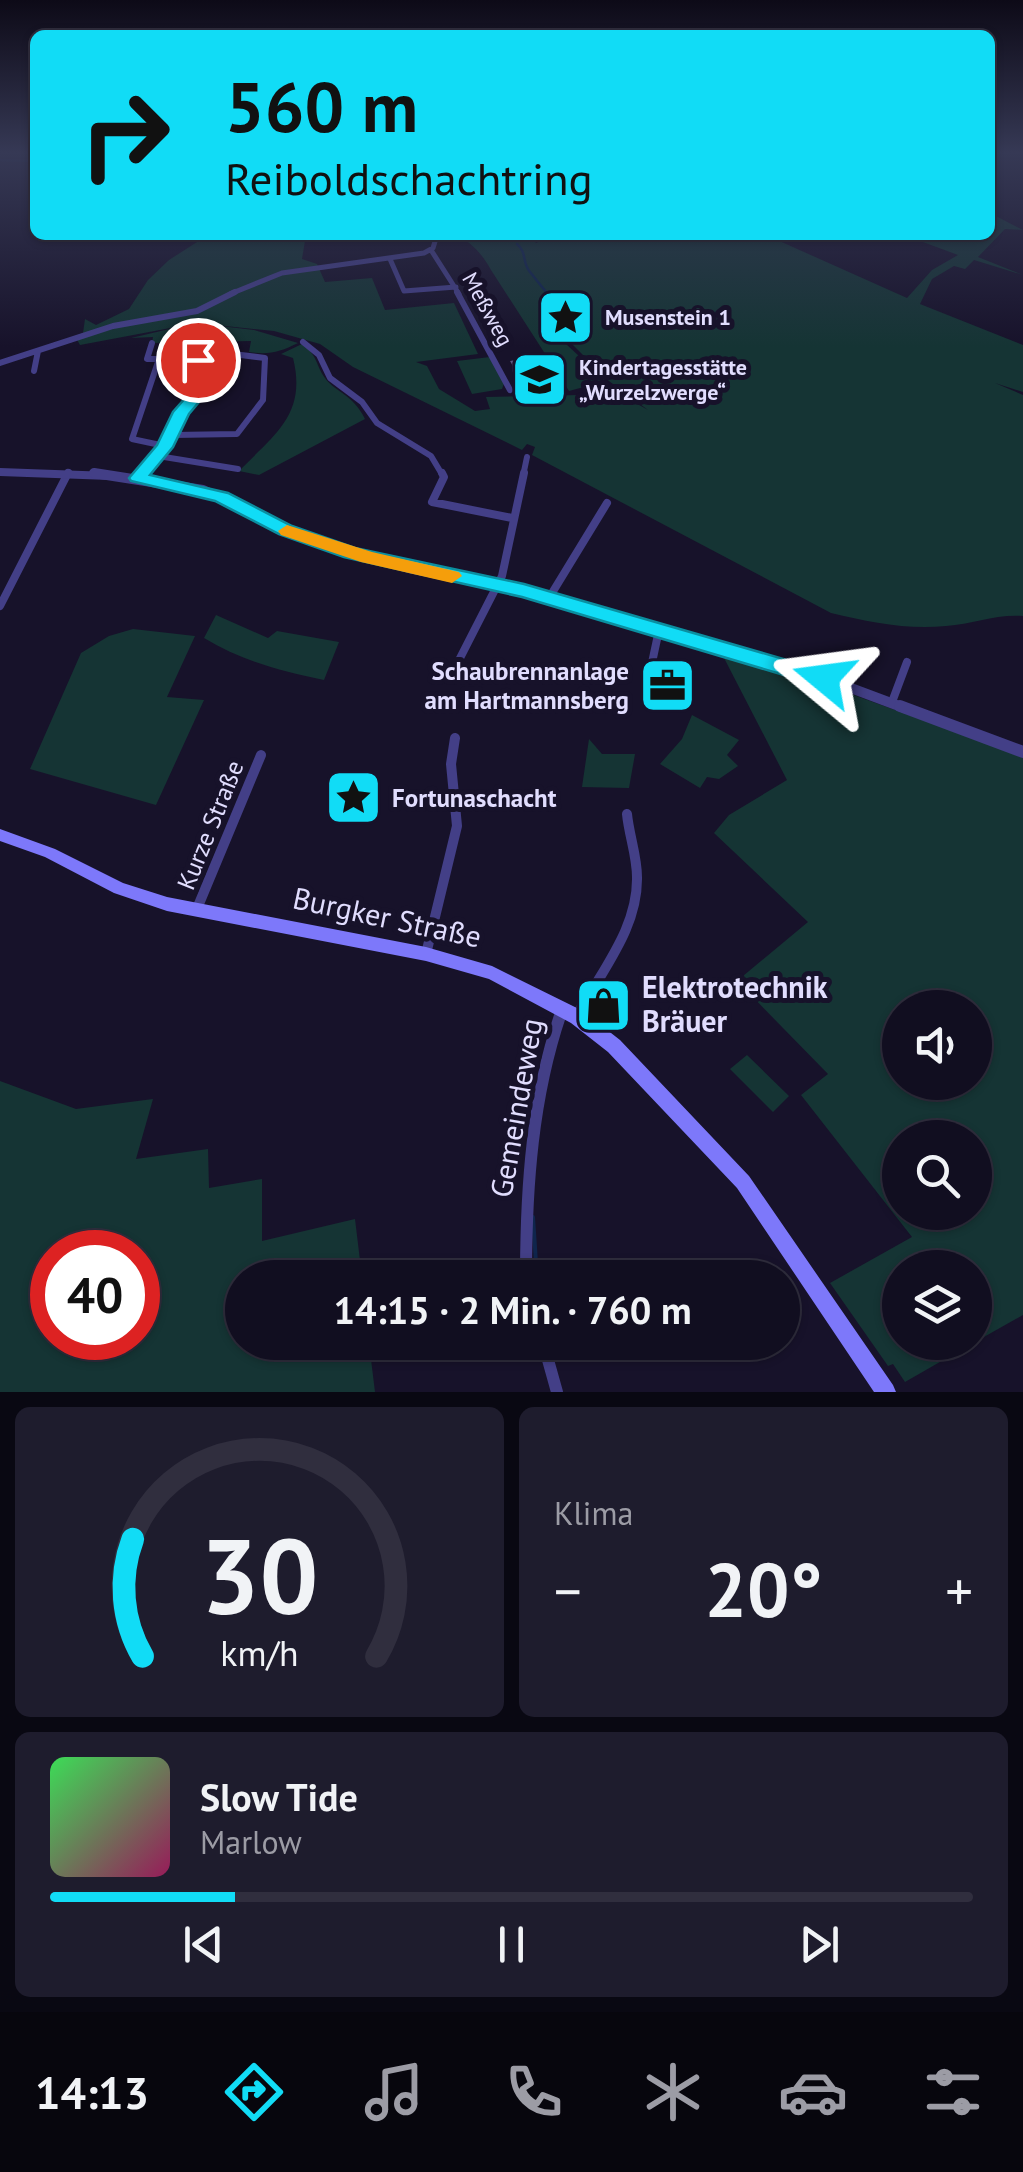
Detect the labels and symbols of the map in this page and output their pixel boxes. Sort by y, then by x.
street label: Meßweg [456,267,520,351]
place icon: Musenstein 1 [536,287,596,347]
place label: Musenstein 1 [605,303,731,331]
pin [156,318,241,403]
school or university icon: Kindertagesstätte „Wurzelzwerge“ [510,350,570,410]
place label: Kindertagesstätte „Wurzelzwerge“ [579,353,747,406]
position arrow [772,626,876,730]
place label: Schaubrennanlage am Hartmannsberg [425,655,629,716]
office icon: Schaubrennanlage am Hartmannsberg [638,655,698,715]
street label: Kurze Straße [170,756,250,894]
place icon: Fortunaschacht [323,768,383,828]
place label: Fortunaschacht [392,782,557,814]
street label: Burgker Straße [290,878,485,956]
place label: Elektrotechnik Bräuer [642,967,828,1040]
shop icon: Elektrotechnik Bräuer [573,975,633,1035]
street label: Gemeindeweg [481,1015,550,1200]
speed limit sign: 40 [30,1230,160,1360]

